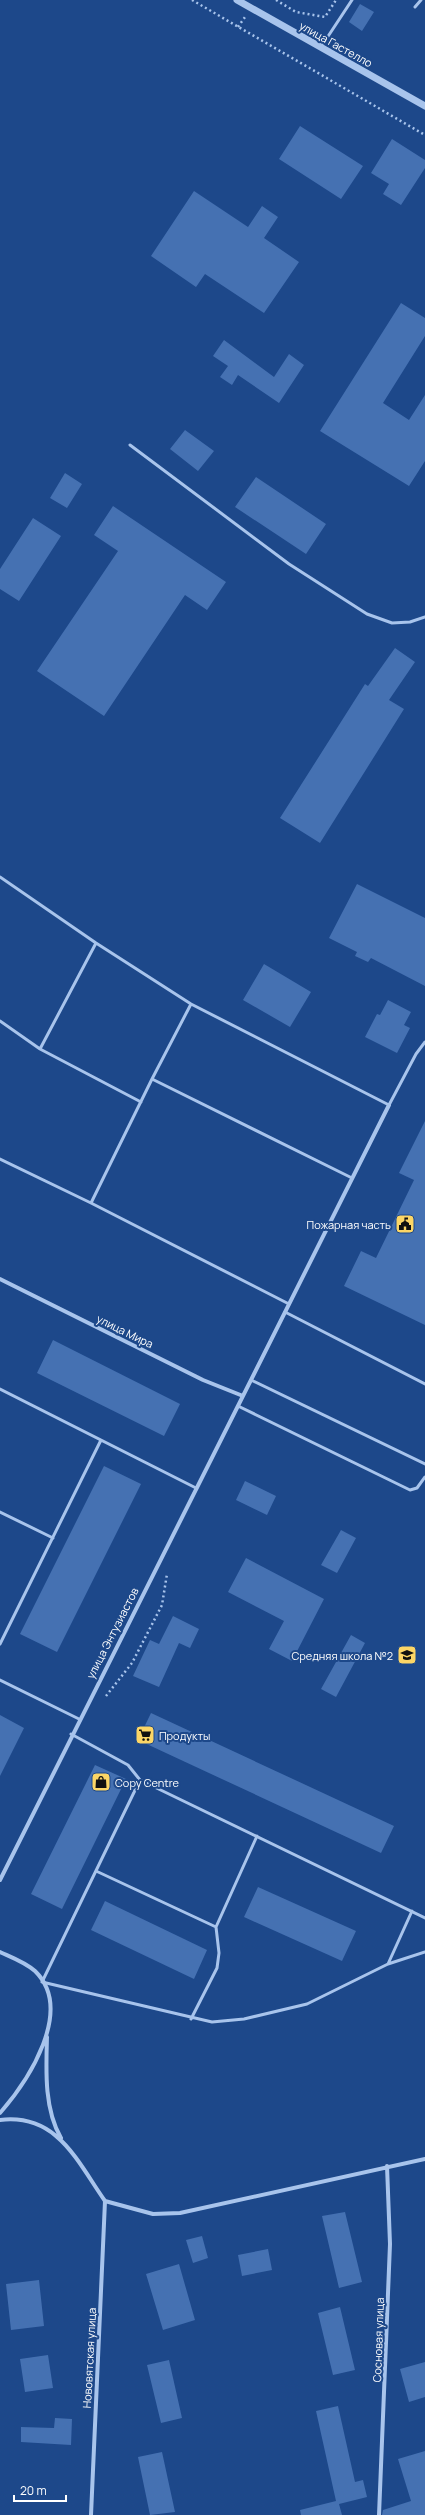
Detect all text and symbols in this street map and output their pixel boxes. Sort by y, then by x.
street label: улица Гастелло [297,18,376,71]
public building icon: Пожарная часть [394,1213,416,1235]
place label: Пожарная часть [307,1217,391,1232]
street label: улица Мира [94,1311,156,1351]
street label: улица Энтузиастов [82,1585,142,1681]
school or university icon: Средняя школа №2 [396,1644,418,1666]
place label: Средняя школа №2 [291,1648,393,1663]
supermarket icon: Продукты [134,1724,156,1746]
place label: Продукты [159,1728,210,1743]
shop icon: Copy Centre [90,1771,112,1793]
place label: Copy Centre [115,1775,180,1790]
street label: Сосновая улица [369,2297,387,2383]
street label: Нововятская улица [79,2307,99,2409]
scale bar [14,2477,66,2503]
text: 20 m [20,2482,47,2499]

